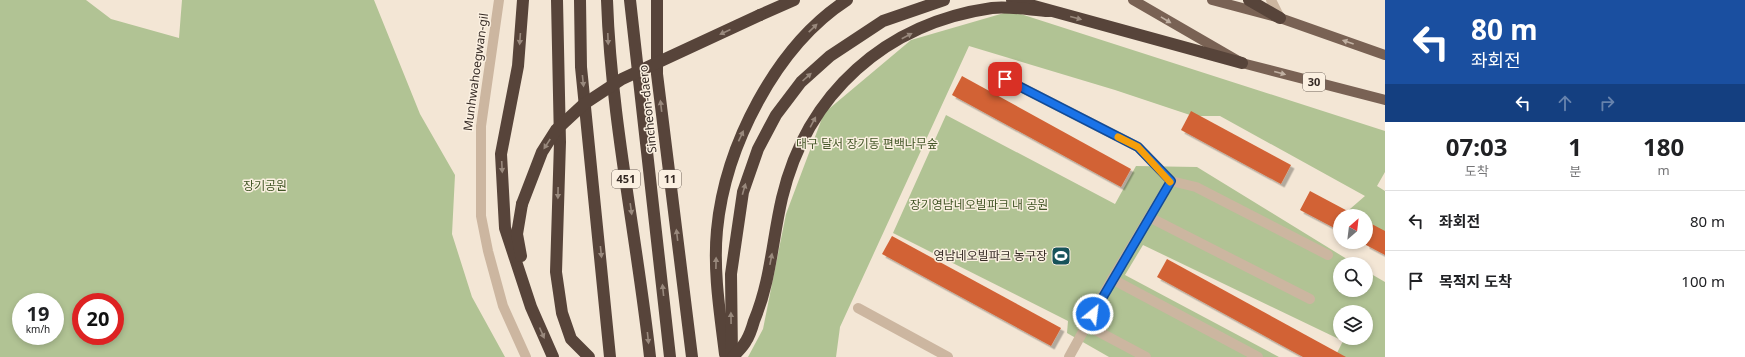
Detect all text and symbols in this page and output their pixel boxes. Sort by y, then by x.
text: 80 m [1471,10,1538,48]
street label: Munhwahoegwan-gil [459,12,492,132]
one-way arrow [1070,16,1082,22]
one-way arrow [1161,16,1171,24]
icon: left [1405,16,1457,68]
one-way arrow [808,24,818,33]
one-way arrow [719,29,730,35]
one-way arrow [901,32,913,39]
one-way arrow [516,33,523,45]
one-way arrow [605,33,611,46]
one-way arrow [1342,39,1354,45]
text: 좌회전 [1471,48,1521,72]
pin [988,62,1022,96]
street label: Sincheon-daero [634,64,661,154]
icon: arrive [994,68,1016,90]
one-way arrow [1274,70,1286,76]
one-way arrow [802,72,812,82]
road number: 30 [1303,73,1325,91]
one-way arrow [579,75,586,87]
icon: left [1512,92,1534,114]
icon: ahead [1554,92,1576,114]
icon: right [1596,92,1618,114]
one-way arrow [657,100,664,112]
one-way arrow [809,116,816,128]
one-way arrow [738,130,744,142]
text: 07:03 [1446,130,1508,163]
text: 1 [1568,130,1582,163]
text: 180 [1643,130,1684,163]
park label: 대구 달서 장기동 편백나무숲 [796,135,938,152]
one-way arrow [543,139,550,150]
one-way arrow [499,161,505,174]
text: m [1657,161,1670,179]
text: 도착 [1465,162,1489,180]
text: 분 [1569,162,1581,180]
road number: 451 [612,170,640,188]
road number: 11 [659,170,681,188]
park label: 장기공원 [243,177,287,194]
one-way arrow [741,183,747,195]
one-way arrow [555,187,561,200]
park label: 장기영남네오빌파크 내 공원 [910,196,1048,213]
one-way arrow [628,203,634,215]
north arrow [1333,209,1373,249]
map controls [1333,209,1373,345]
icon: left [1405,210,1427,232]
text: 좌회전 [1439,211,1480,231]
text: 80 m [1690,211,1725,231]
one-way arrow [673,229,680,241]
sports icon: 영남네오빌파크 농구장 [1050,245,1072,267]
one-way arrow [597,246,604,258]
place label: 영남네오빌파크 농구장 [933,247,1047,264]
one-way arrow [769,253,775,265]
one-way arrow [713,256,719,269]
button: search [1333,257,1373,297]
icon: arrive [1405,270,1427,292]
text: 목적지 도착 [1439,271,1512,291]
text: 100 m [1681,271,1725,291]
one-way arrow [660,284,666,296]
speed limit sign: 20 [72,293,124,345]
position arrow [1072,293,1114,335]
text: 19 [27,300,49,327]
button: layers [1333,305,1373,345]
one-way arrow [728,311,734,324]
text: km/h [26,322,50,336]
one-way arrow [539,327,545,338]
one-way arrow [644,332,651,344]

